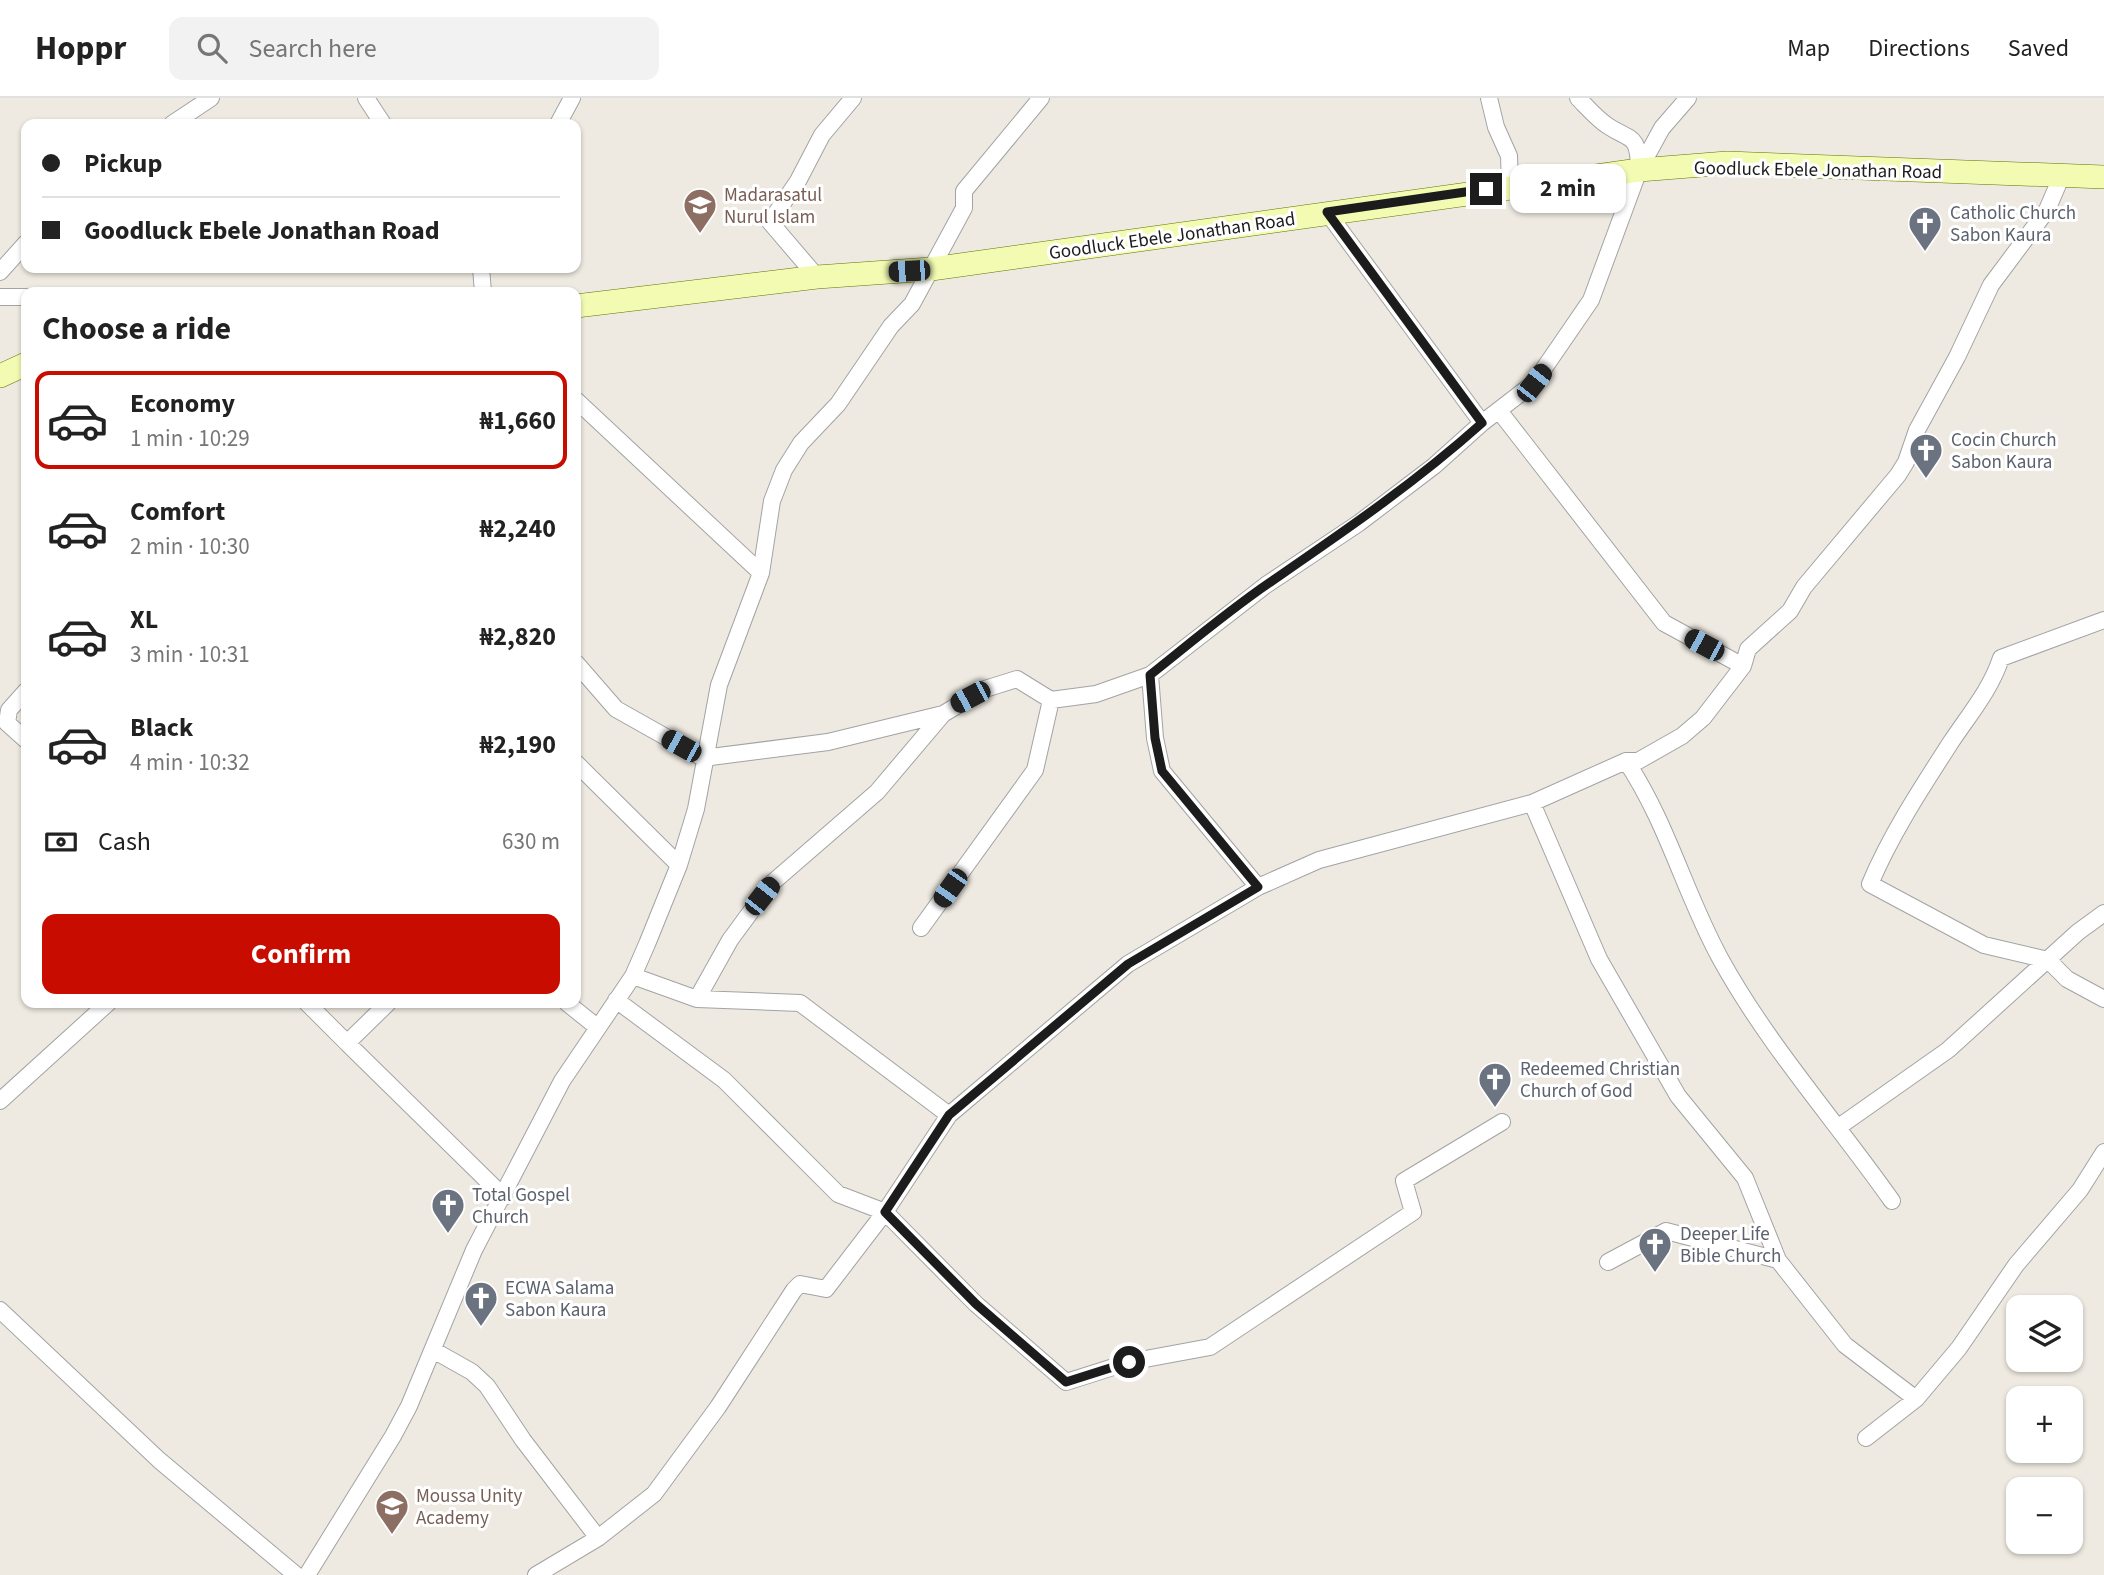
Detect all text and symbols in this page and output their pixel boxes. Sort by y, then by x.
search box [169,17,659,80]
text: Hoppr [35,25,127,72]
icon: search [193,29,231,67]
text: Search here [249,30,377,67]
text: Map [1787,31,1830,66]
text: Directions [1868,31,1970,66]
text: Saved [2008,31,2069,66]
text: Pickup [84,145,162,182]
street label: Goodluck Ebele Jonathan Road [1694,155,1942,186]
callout: 2 min [1510,164,1626,214]
text: 2 min [1540,172,1596,205]
route end [1470,173,1502,205]
place label: Madarasatul Nurul Islam [724,182,822,231]
school or university icon: Madarasatul Nurul Islam [681,186,719,235]
place label: Catholic Church Sabon Kaura [1950,200,2076,249]
church icon: Catholic Church Sabon Kaura [1906,204,1944,253]
street label: Goodluck Ebele Jonathan Road [1047,206,1297,267]
text: Goodluck Ebele Jonathan Road [84,212,440,249]
car [888,259,931,283]
text: Choose a ride [42,306,231,352]
car [1513,360,1556,406]
text: Economy [130,385,235,422]
icon: car [46,389,109,452]
text: ₦1,660 [480,402,556,439]
text: 1 min · 10:29 [130,422,250,455]
place label: Cocin Church Sabon Kaura [1951,427,2057,476]
church icon: Cocin Church Sabon Kaura [1907,431,1945,480]
text: Comfort [130,493,225,530]
icon: car [46,497,109,560]
text: ₦2,240 [480,510,556,547]
text: 2 min · 10:30 [130,530,250,563]
text: XL [130,601,158,638]
icon: car [46,605,109,668]
text: ₦2,820 [480,618,556,655]
car [1681,626,1728,664]
text: 3 min · 10:31 [130,638,250,671]
car [947,678,994,716]
text: Black [130,709,193,746]
icon: car [46,713,109,776]
text: ₦2,190 [480,726,556,763]
car [658,727,705,765]
text: 4 min · 10:32 [130,746,250,779]
icon: cash [42,823,80,861]
text: Cash [98,823,151,860]
text: 630 m [502,825,560,858]
car [930,865,971,911]
car [741,873,784,919]
button: Confirm [42,914,560,994]
place label: Redeemed Christian Church of God [1520,1056,1680,1105]
church icon: Redeemed Christian Church of God [1476,1060,1514,1109]
place label: Total Gospel Church [472,1182,570,1231]
church icon: Total Gospel Church [429,1186,467,1235]
place label: Deeper Life Bible Church [1680,1221,1781,1270]
church icon: Deeper Life Bible Church [1636,1225,1674,1274]
place label: ECWA Salama Sabon Kaura [505,1275,614,1324]
church icon: ECWA Salama Sabon Kaura [462,1279,500,1328]
map controls [2006,1295,2083,1554]
button: layers [2006,1295,2083,1372]
route start [1113,1346,1145,1378]
button: + [2006,1386,2083,1463]
button: − [2006,1477,2083,1554]
place label: Moussa Unity Academy [416,1483,522,1532]
school or university icon: Moussa Unity Academy [373,1487,411,1536]

